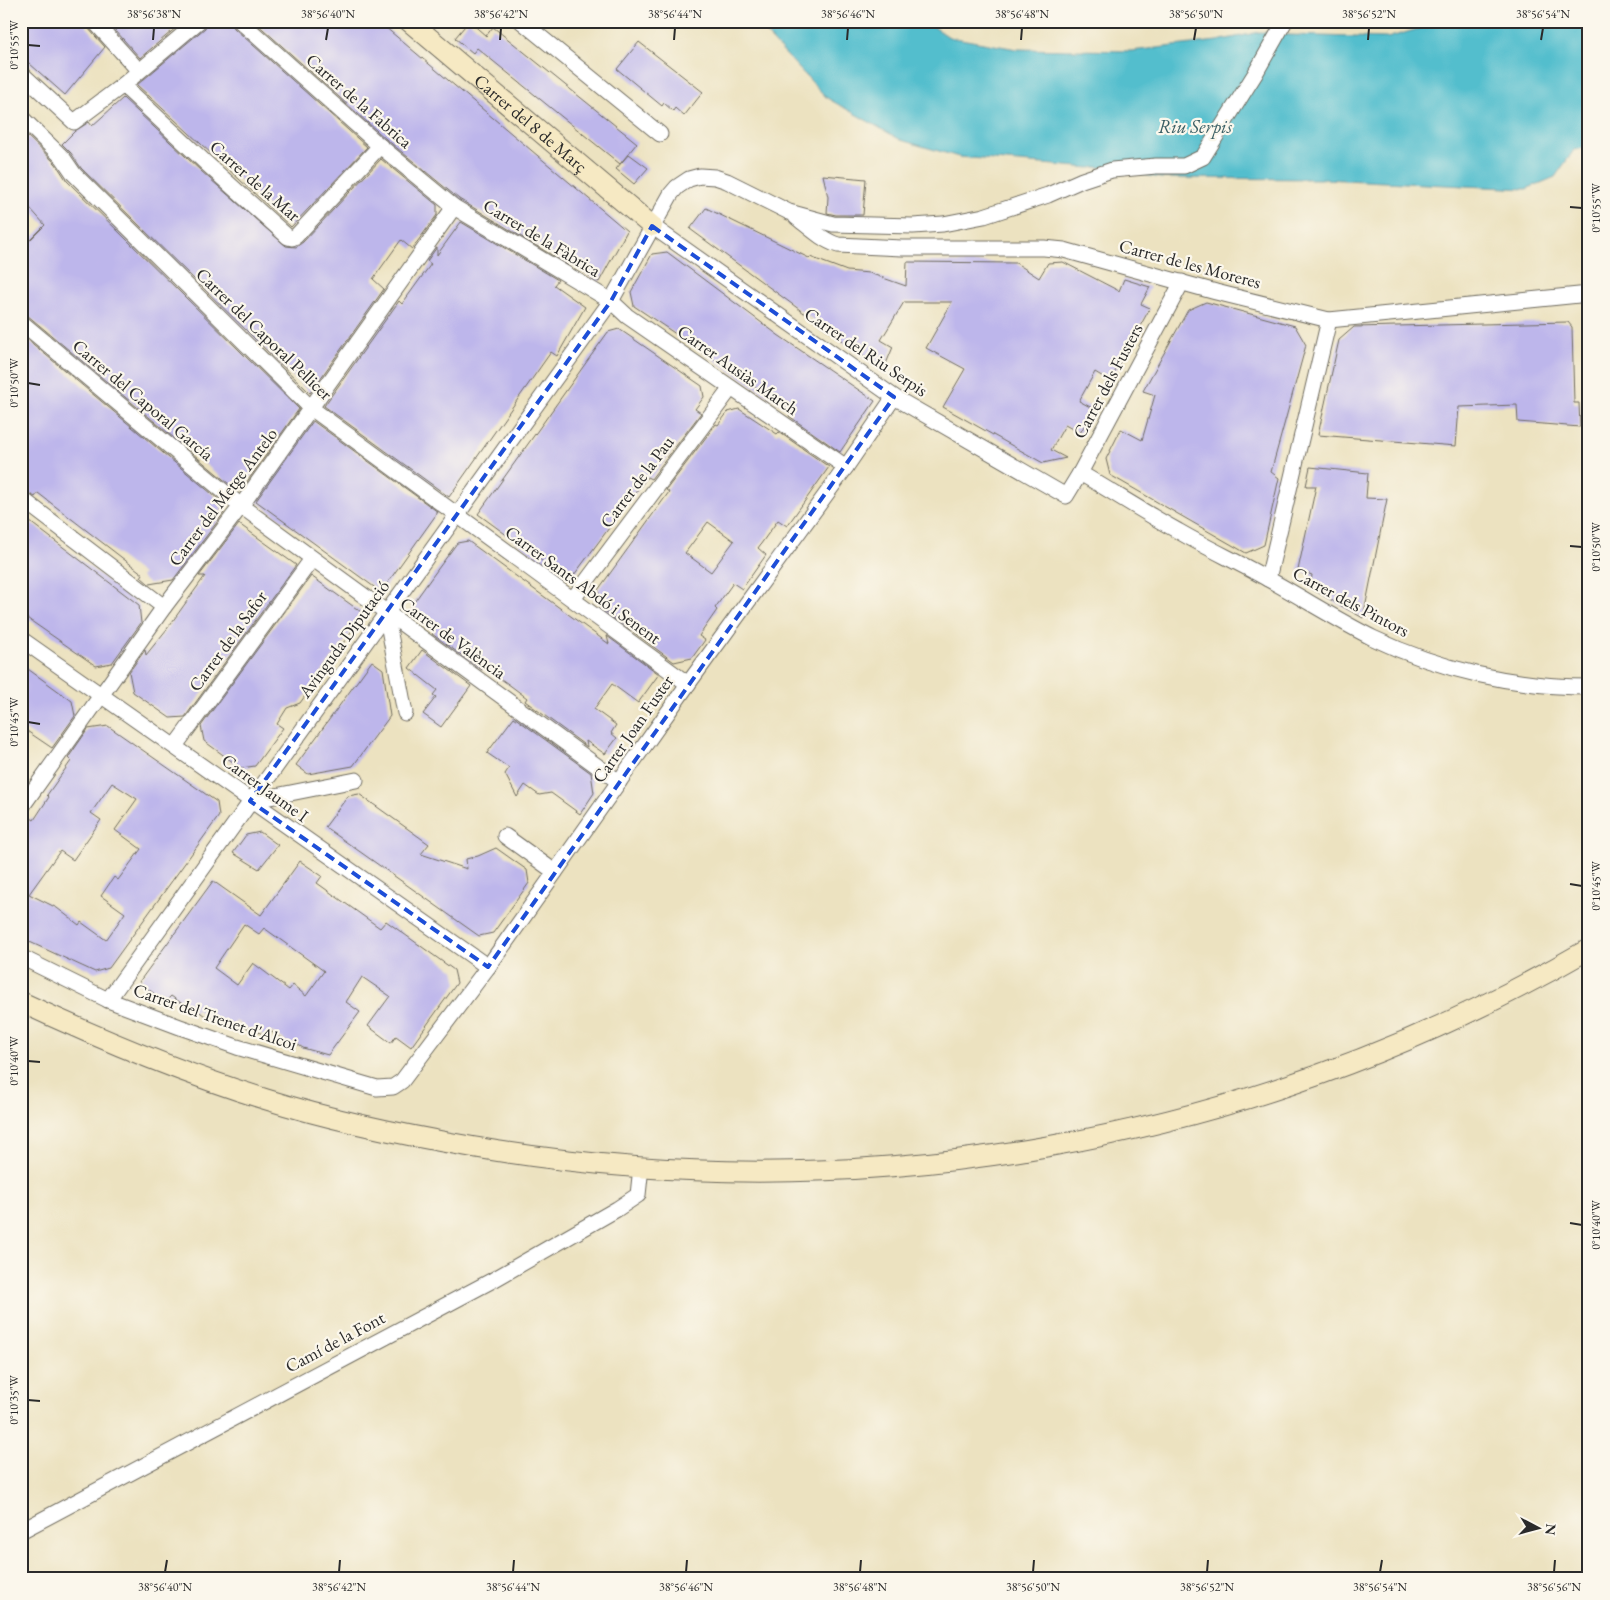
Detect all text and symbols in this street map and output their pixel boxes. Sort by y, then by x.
text: 38°56'38"N [127,6,181,22]
text: 38°56'40"N [301,6,355,22]
text: 38°56'42"N [474,6,528,22]
text: 38°56'44"N [648,6,702,22]
text: 38°56'46"N [821,6,875,22]
text: 38°56'48"N [995,6,1049,22]
text: 38°56'50"N [1169,6,1223,22]
text: 38°56'52"N [1342,6,1396,22]
text: 38°56'54"N [1516,6,1570,22]
text: 0°10'55"W [6,19,22,70]
street label: Carrer de la Fabrica [302,48,418,154]
street label: Carrer del 8 de Març [470,69,592,177]
water label: Riu Serpis [1158,114,1233,139]
street label: Carrer de la Mar [205,135,305,226]
text: 0°10'55"W [1588,182,1604,233]
street label: Carrer de la Fàbrica [479,193,606,282]
street label: Carrer de les Moreres [1117,234,1264,294]
street label: Carrer del Caporal Pellicer [191,262,337,405]
street label: Carrer del Riu Serpis [800,302,933,401]
street label: Carrer Ausiàs March [673,319,803,420]
street label: Carrer dels Fusters [1067,319,1148,442]
street label: Carrer del Caporal García [68,334,219,466]
text: 0°10'50"W [6,357,22,408]
street label: Carrer del Metge Antelo [163,423,282,571]
street label: Carrer de la Pau [595,431,679,532]
street label: Carrer Sants Abdó i Senent [501,520,666,649]
text: 0°10'50"W [1588,521,1604,572]
street label: Carrer dels Pintors [1289,561,1414,642]
street label: Avinguda Diputació [292,575,394,703]
street label: Carrer de la Safor [183,586,272,696]
street label: Carrer de València [396,591,512,684]
street label: Carrer Joan Fuster [587,670,678,787]
text: 0°10'45"W [6,696,22,747]
street label: Carrer Jaume I [217,748,313,827]
text: 0°10'45"W [1588,860,1604,911]
street label: Carrer del Trenet d'Alcoi [130,978,301,1056]
text: 0°10'40"W [6,1035,22,1086]
text: 0°10'40"W [1588,1199,1604,1250]
street label: Camí de la Font [281,1306,389,1377]
text: 0°10'35"W [6,1374,22,1425]
north arrow [1512,1502,1562,1552]
text: N [1541,1523,1560,1537]
text: 38°56'40"N [138,1579,192,1595]
text: 38°56'42"N [312,1579,366,1595]
text: 38°56'44"N [486,1579,540,1595]
text: 38°56'46"N [659,1579,713,1595]
text: 38°56'48"N [833,1579,887,1595]
text: 38°56'50"N [1006,1579,1060,1595]
text: 38°56'52"N [1180,1579,1234,1595]
text: 38°56'54"N [1353,1579,1407,1595]
text: 38°56'56"N [1527,1579,1581,1595]

